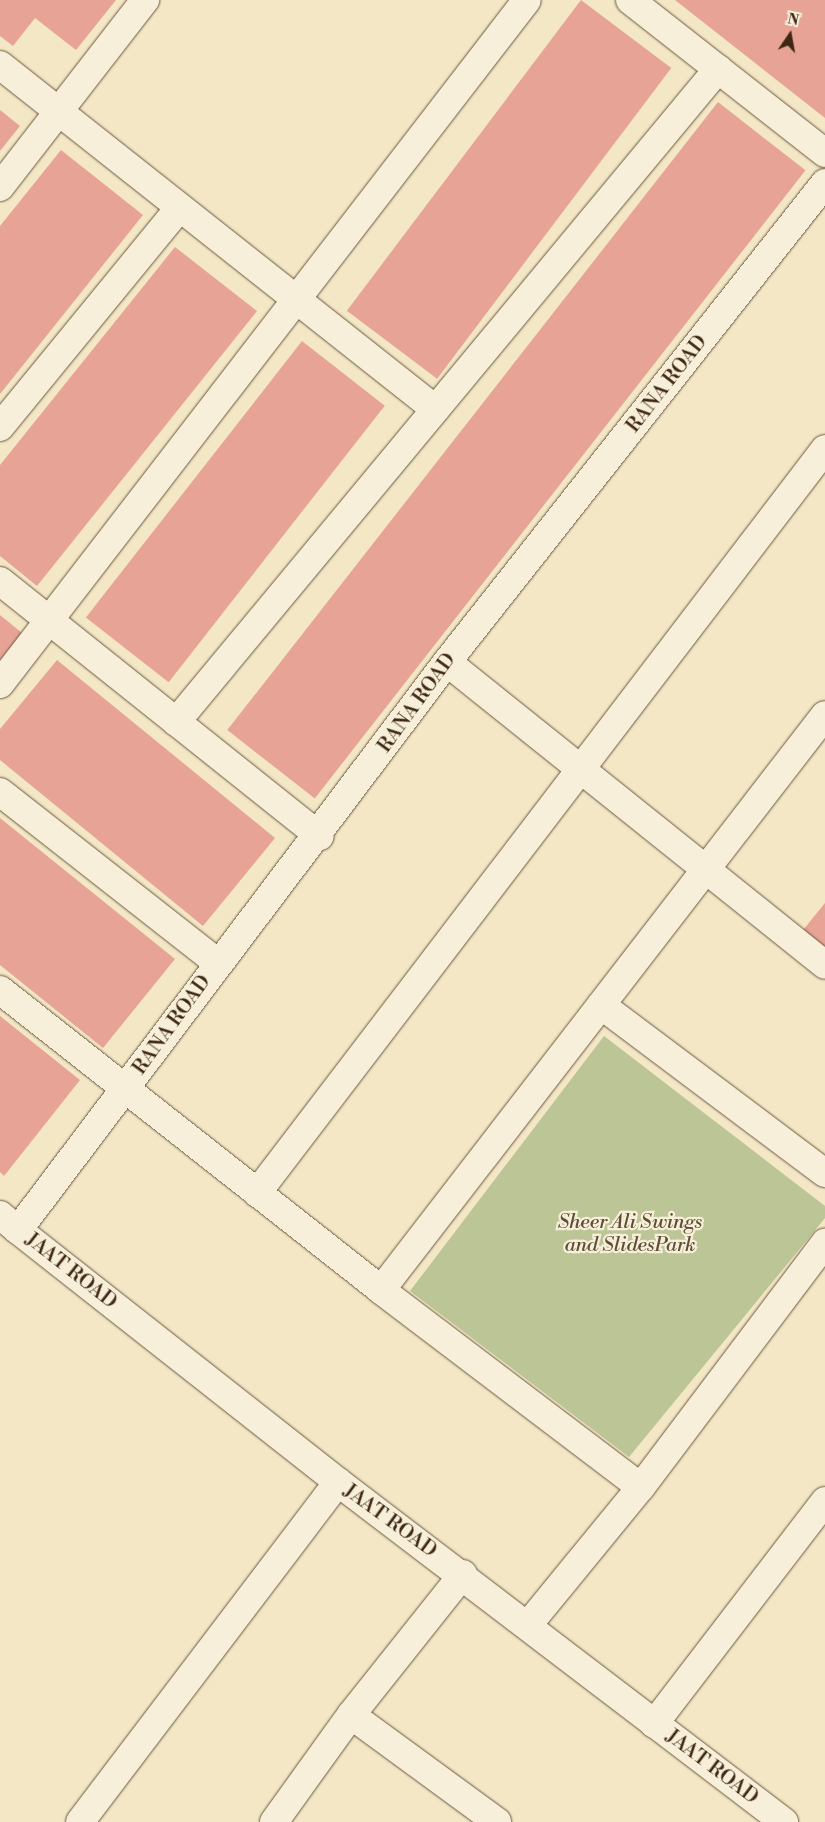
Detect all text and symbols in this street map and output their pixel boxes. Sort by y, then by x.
north arrow [765,10,815,60]
text: N [786,10,800,30]
street label: RANA ROAD [621,330,713,438]
street label: RANA ROAD [373,648,461,758]
street label: RANA ROAD [128,970,216,1080]
park label: Sheer Ali Swings and SlidesPark [558,1211,702,1258]
street label: JAAT ROAD [20,1228,122,1314]
street label: JAAT ROAD [339,1479,441,1563]
street label: JAAT ROAD [661,1724,763,1810]

